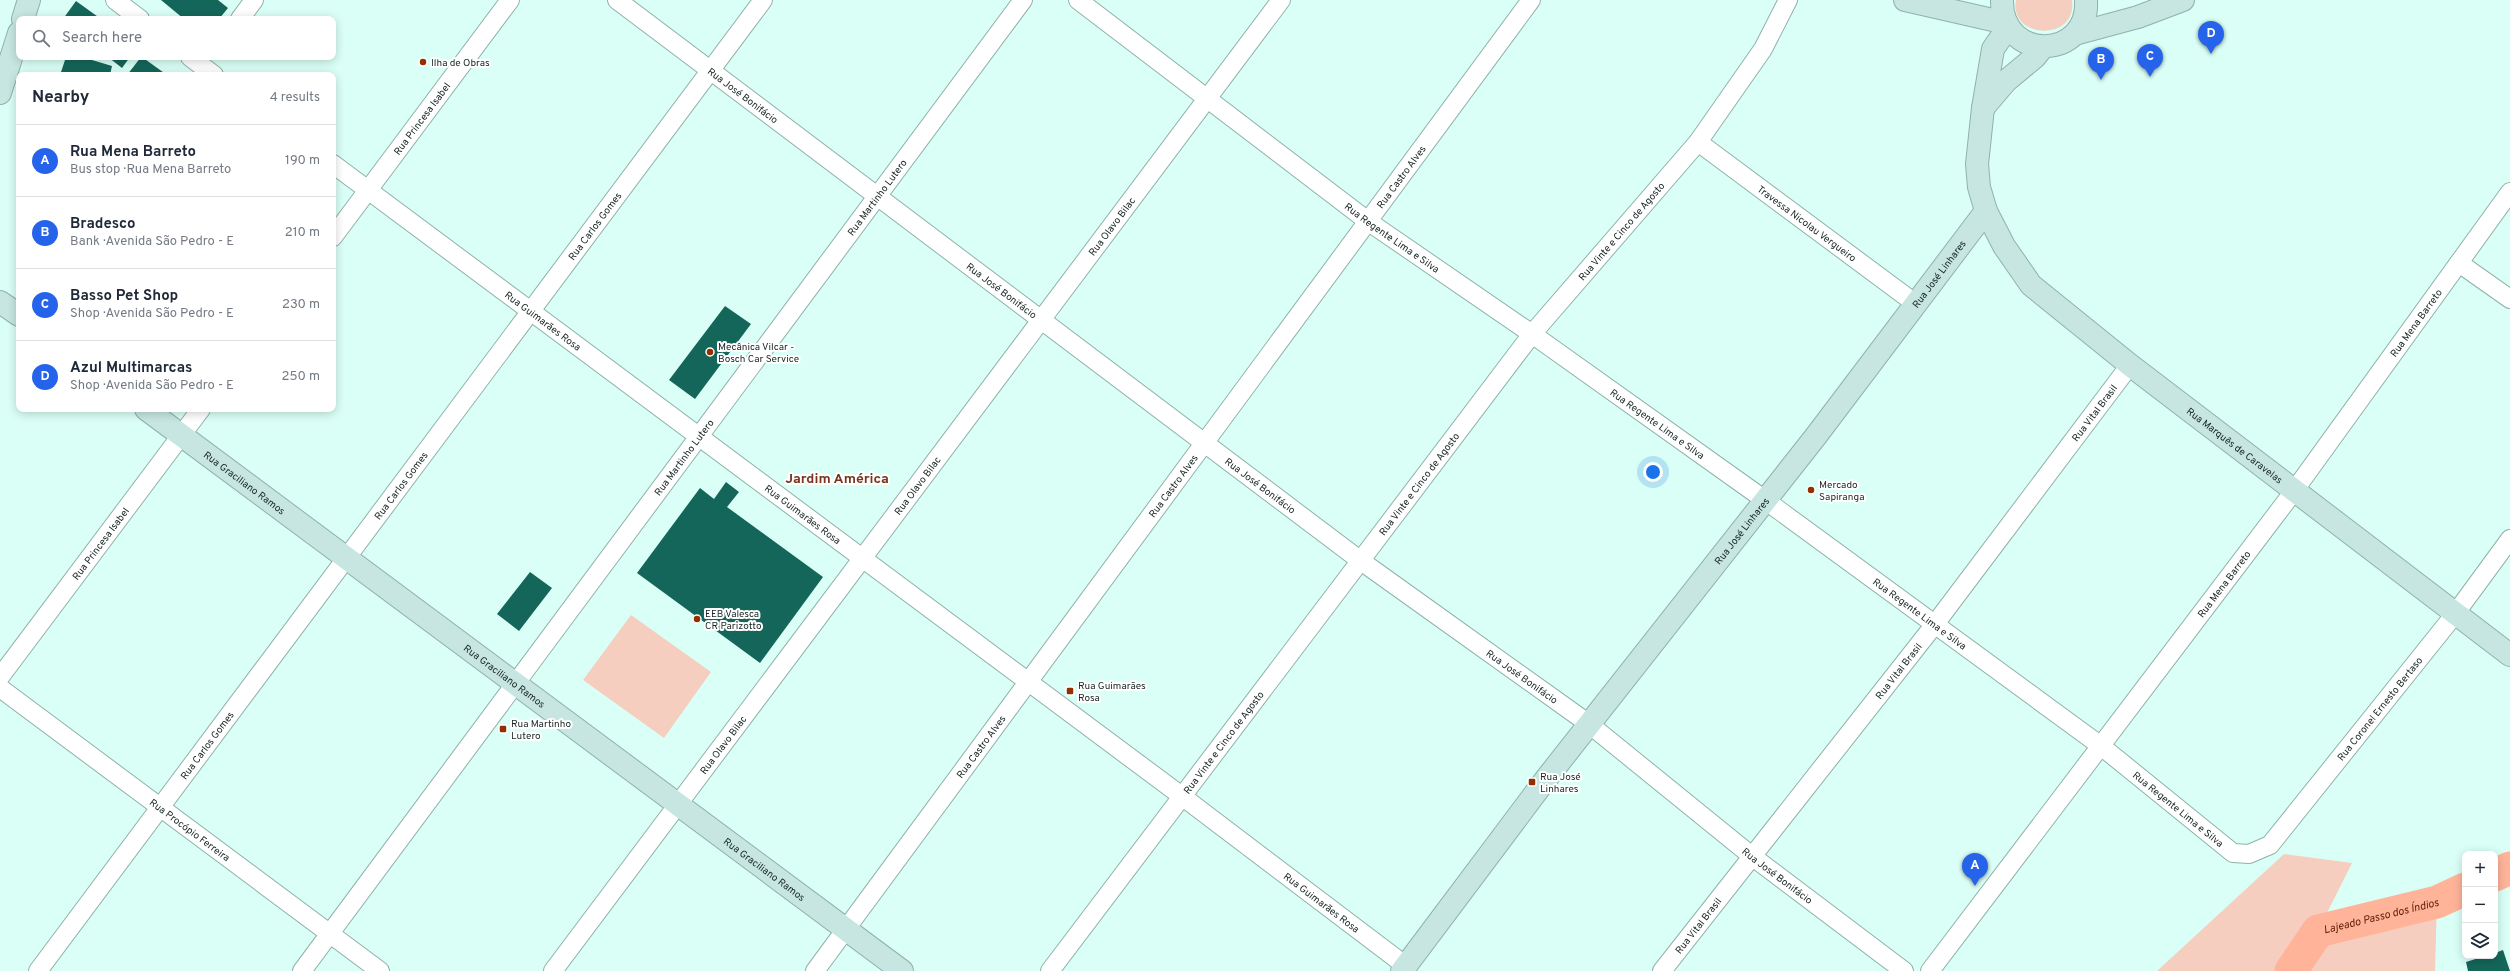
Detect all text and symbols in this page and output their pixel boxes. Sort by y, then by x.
search box [16,16,336,60]
pin: D [2198,21,2224,54]
icon: search [30,27,52,49]
text: Search here [62,29,142,48]
pin: C [2137,44,2163,77]
pin: B [2088,47,2114,80]
marker: Ilha de Obras [418,57,428,67]
place label: Ilha de Obras [431,57,490,70]
street label: Rua José Bonifácio [704,65,781,127]
street label: Rua Princesa Isabel [391,80,454,158]
text: Nearby [32,87,89,109]
text: 4 results [270,90,320,106]
text: Rua Mena Barreto [70,143,196,162]
street label: Rua Castro Alves [1374,143,1430,212]
text: A [40,153,50,169]
text: 190 m [285,153,320,169]
street label: Rua Martinho Lutero [845,157,911,239]
text: Bus stop · Rua Mena Barreto [70,162,231,178]
street label: Rua Vinte e Cinco de Agosto [1576,180,1668,284]
street label: Travessa Nicolau Vergueiro [1754,183,1859,266]
street label: Rua Carlos Gomes [566,190,625,263]
street label: Rua Olavo Bilac [1086,195,1139,259]
street label: Rua Regente Lima e Silva [1341,201,1442,277]
text: Bradesco [70,215,136,234]
text: B [41,225,49,241]
text: 210 m [285,225,320,241]
text: Bank · Avenida São Pedro - E [70,234,234,250]
street label: Rua José Linhares [1910,238,1970,311]
street label: Rua José Bonifácio [963,261,1039,322]
text: Basso Pet Shop [70,287,178,306]
street label: Rua Mena Barreto [2388,287,2446,360]
street label: Rua Guimarães Rosa [501,289,583,354]
text: C [41,297,49,313]
text: 230 m [282,297,320,313]
text: Shop · Avenida São Pedro - E [70,306,234,322]
place label: Mecânica Vilcar - Bosch Car Service [718,341,799,366]
marker: Mecânica Vilcar - Bosch Car Service [705,347,715,357]
text: Azul Multimarcas [70,359,192,378]
text: D [40,369,50,385]
text: 250 m [282,369,320,385]
text: Shop · Avenida São Pedro - E [70,378,234,394]
street label: Rua Vital Brasil [2070,383,2121,445]
street label: Rua Regente Lima e Silva [1607,387,1707,463]
street label: Rua Marquês de Caravelas [2183,405,2285,487]
street label: Rua Martinho Lutero [652,417,718,499]
street label: Rua Vinte e Cinco de Agosto [1377,430,1463,539]
street label: Rua Graciliano Ramos [200,449,287,518]
street label: Rua Carlos Gomes [372,449,432,523]
street label: Rua Castro Alves [1147,452,1202,521]
street label: Rua Olavo Bilac [892,454,945,518]
street label: Rua José Bonifácio [1222,456,1298,518]
your location [1643,462,1663,482]
district label: Jardim América [785,471,889,488]
place label: Mercado Sapiranga [1819,479,1864,504]
street label: Rua Guimarães Rosa [761,483,843,548]
marker: Mercado Sapiranga [1806,485,1816,495]
street label: Rua José Linhares [1712,495,1773,568]
street label: Rua Princesa Isabel [70,506,133,583]
street label: Rua Mena Barreto [2195,548,2255,621]
street label: Rua Regente Lima e Silva [1870,576,1969,653]
place label: EEB Valesca CR Parizotto [705,608,762,633]
marker: EEB Valesca CR Parizotto [692,614,702,624]
street label: Rua Vital Brasil [1873,641,1925,702]
street label: Rua Graciliano Ramos [460,642,547,712]
street label: Rua José Bonifácio [1483,647,1560,708]
street label: Rua Coronel Ernesto Bertaso [2335,654,2426,764]
place label: Rua Guimarães Rosa [1078,680,1146,705]
marker: Rua Guimarães Rosa [1065,686,1075,696]
street label: Rua Vinte e Cinco de Agosto [1181,689,1268,797]
street label: Rua Carlos Gomes [178,709,238,783]
street label: Rua Olavo Bilac [698,713,750,777]
street label: Rua Castro Alves [954,713,1010,781]
place label: Rua Martinho Lutero [511,718,572,743]
marker: Rua Martinho Lutero [498,724,508,734]
street label: Rua Regente Lima e Silva [2129,769,2226,851]
place label: Rua José Linhares [1540,771,1581,796]
marker: Rua José Linhares [1527,777,1537,787]
street label: Rua Procópio Ferreira [146,797,232,865]
street label: Rua Graciliano Ramos [720,836,807,905]
street label: Rua José Bonifácio [1739,846,1815,908]
map controls [2462,851,2498,959]
button: + [2462,851,2498,887]
pin: A [1962,853,1988,886]
street label: Rua Guimarães Rosa [1280,870,1361,936]
button: − [2462,887,2498,923]
street label: Rua Vital Brasil [1673,896,1725,957]
water label: Lajeado Passo dos Índios [2322,896,2441,937]
button: layers [2462,923,2498,959]

